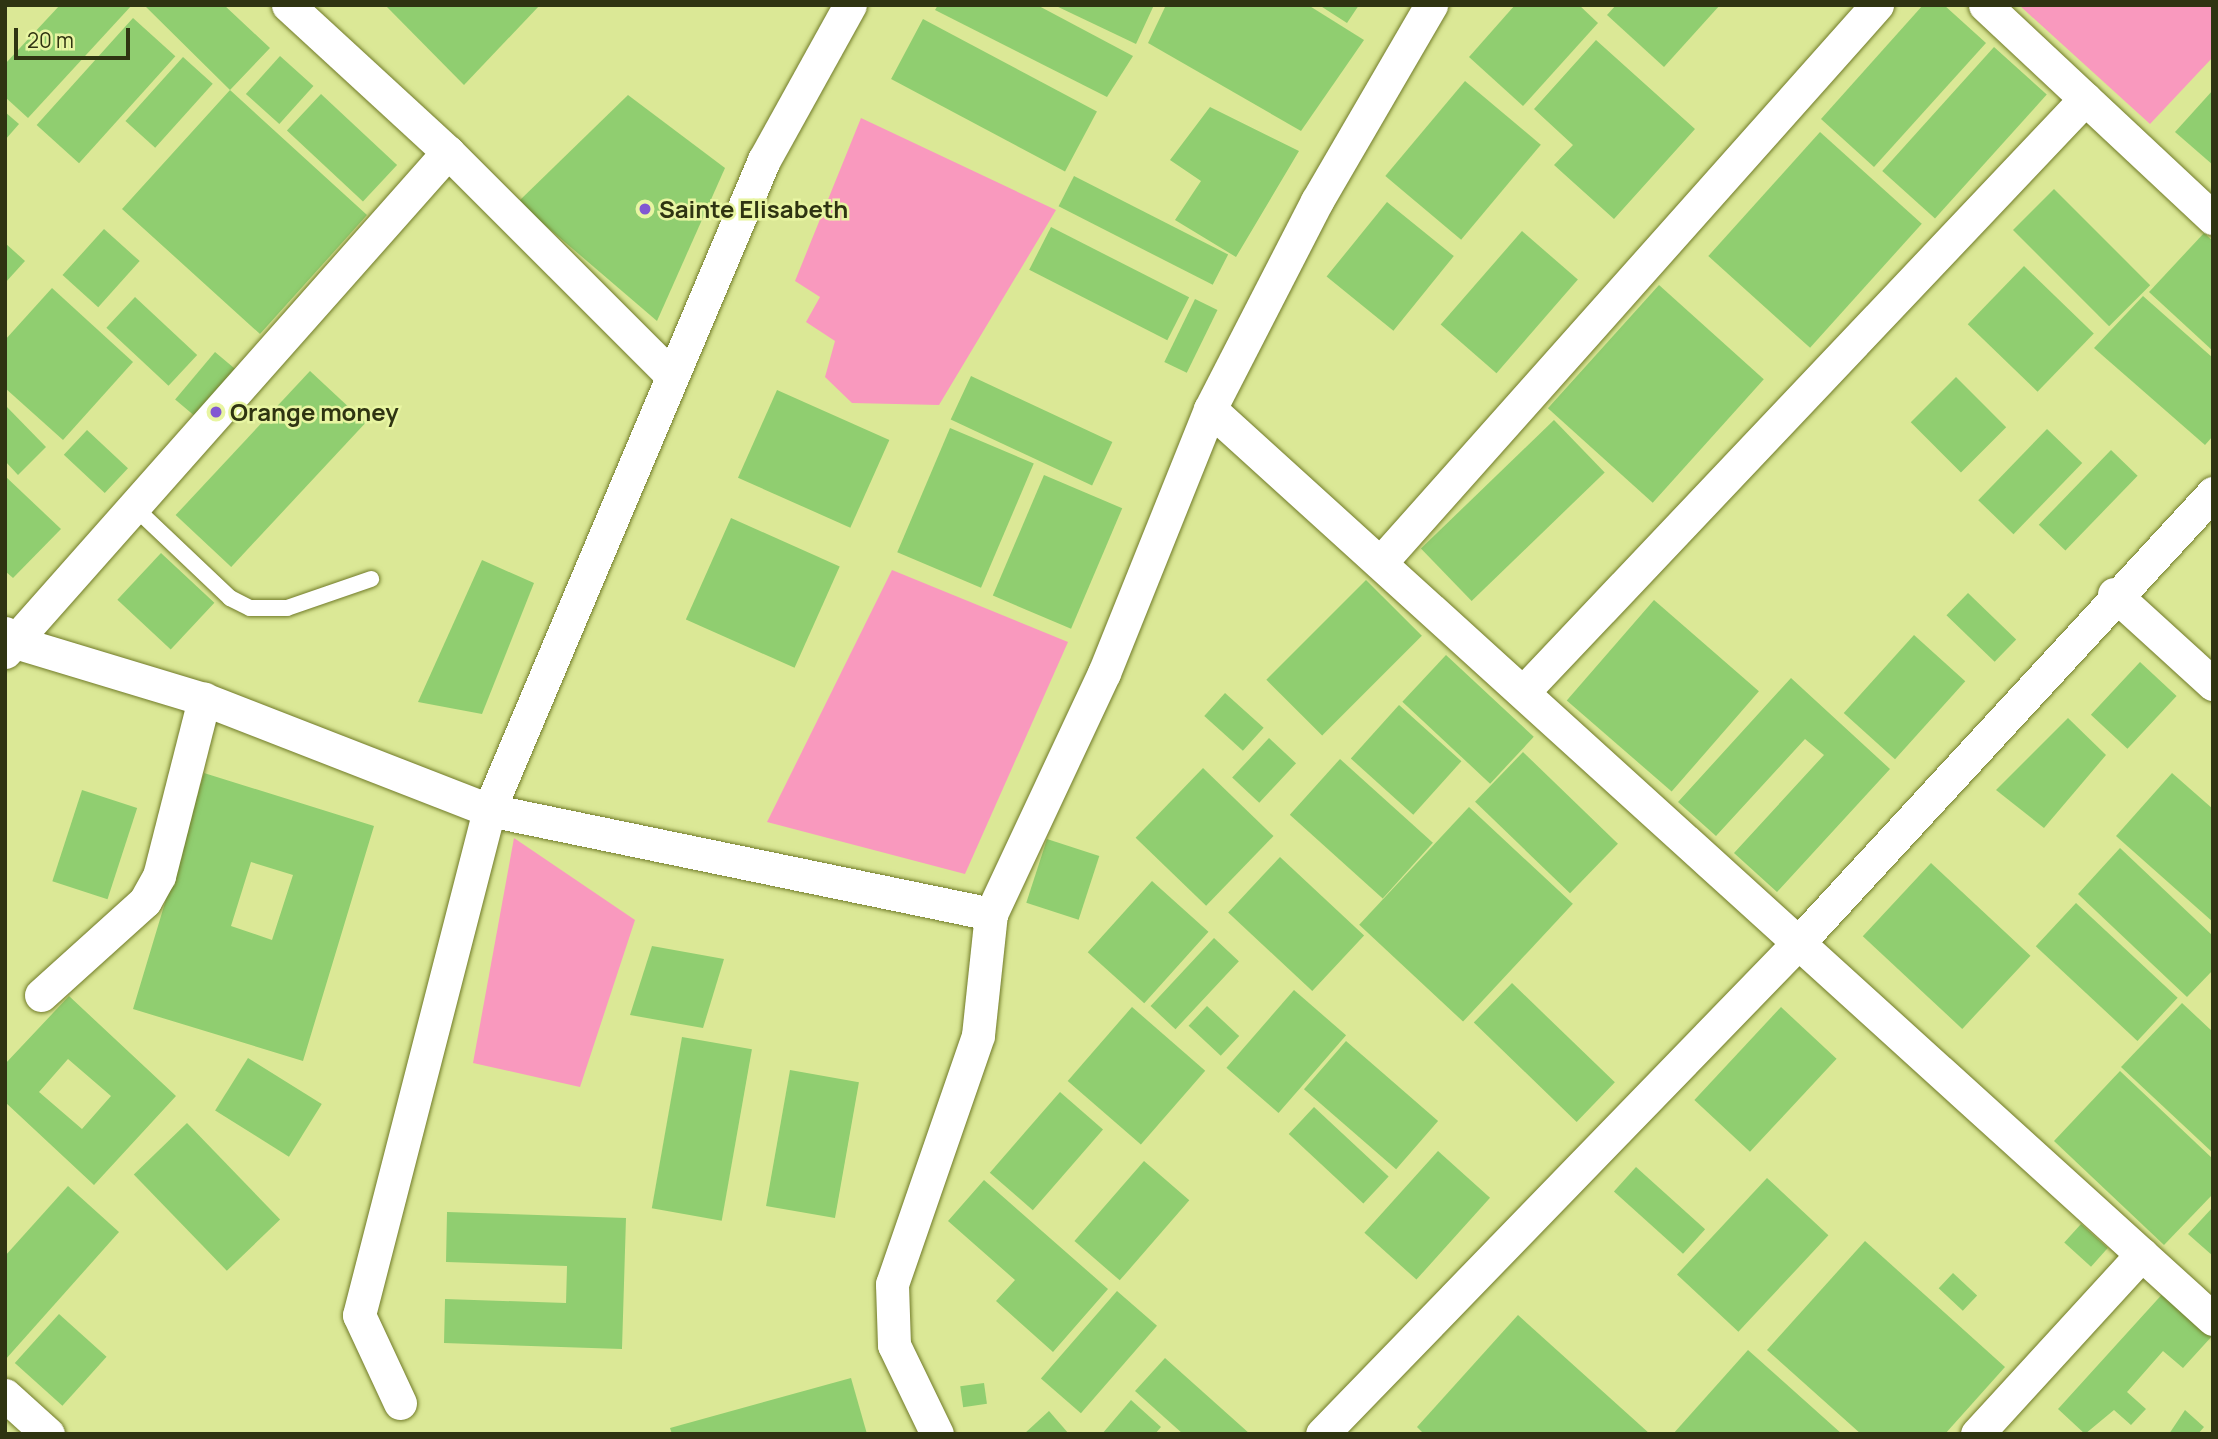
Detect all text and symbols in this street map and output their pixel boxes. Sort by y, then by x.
scale bar [18,14,133,58]
text: 20 m [27,26,74,54]
place label: Sainte Elisabeth [659,195,848,223]
marker: Sainte Elisabeth [637,201,653,217]
place label: Orange money [230,398,399,426]
marker: Orange money [208,404,224,420]

